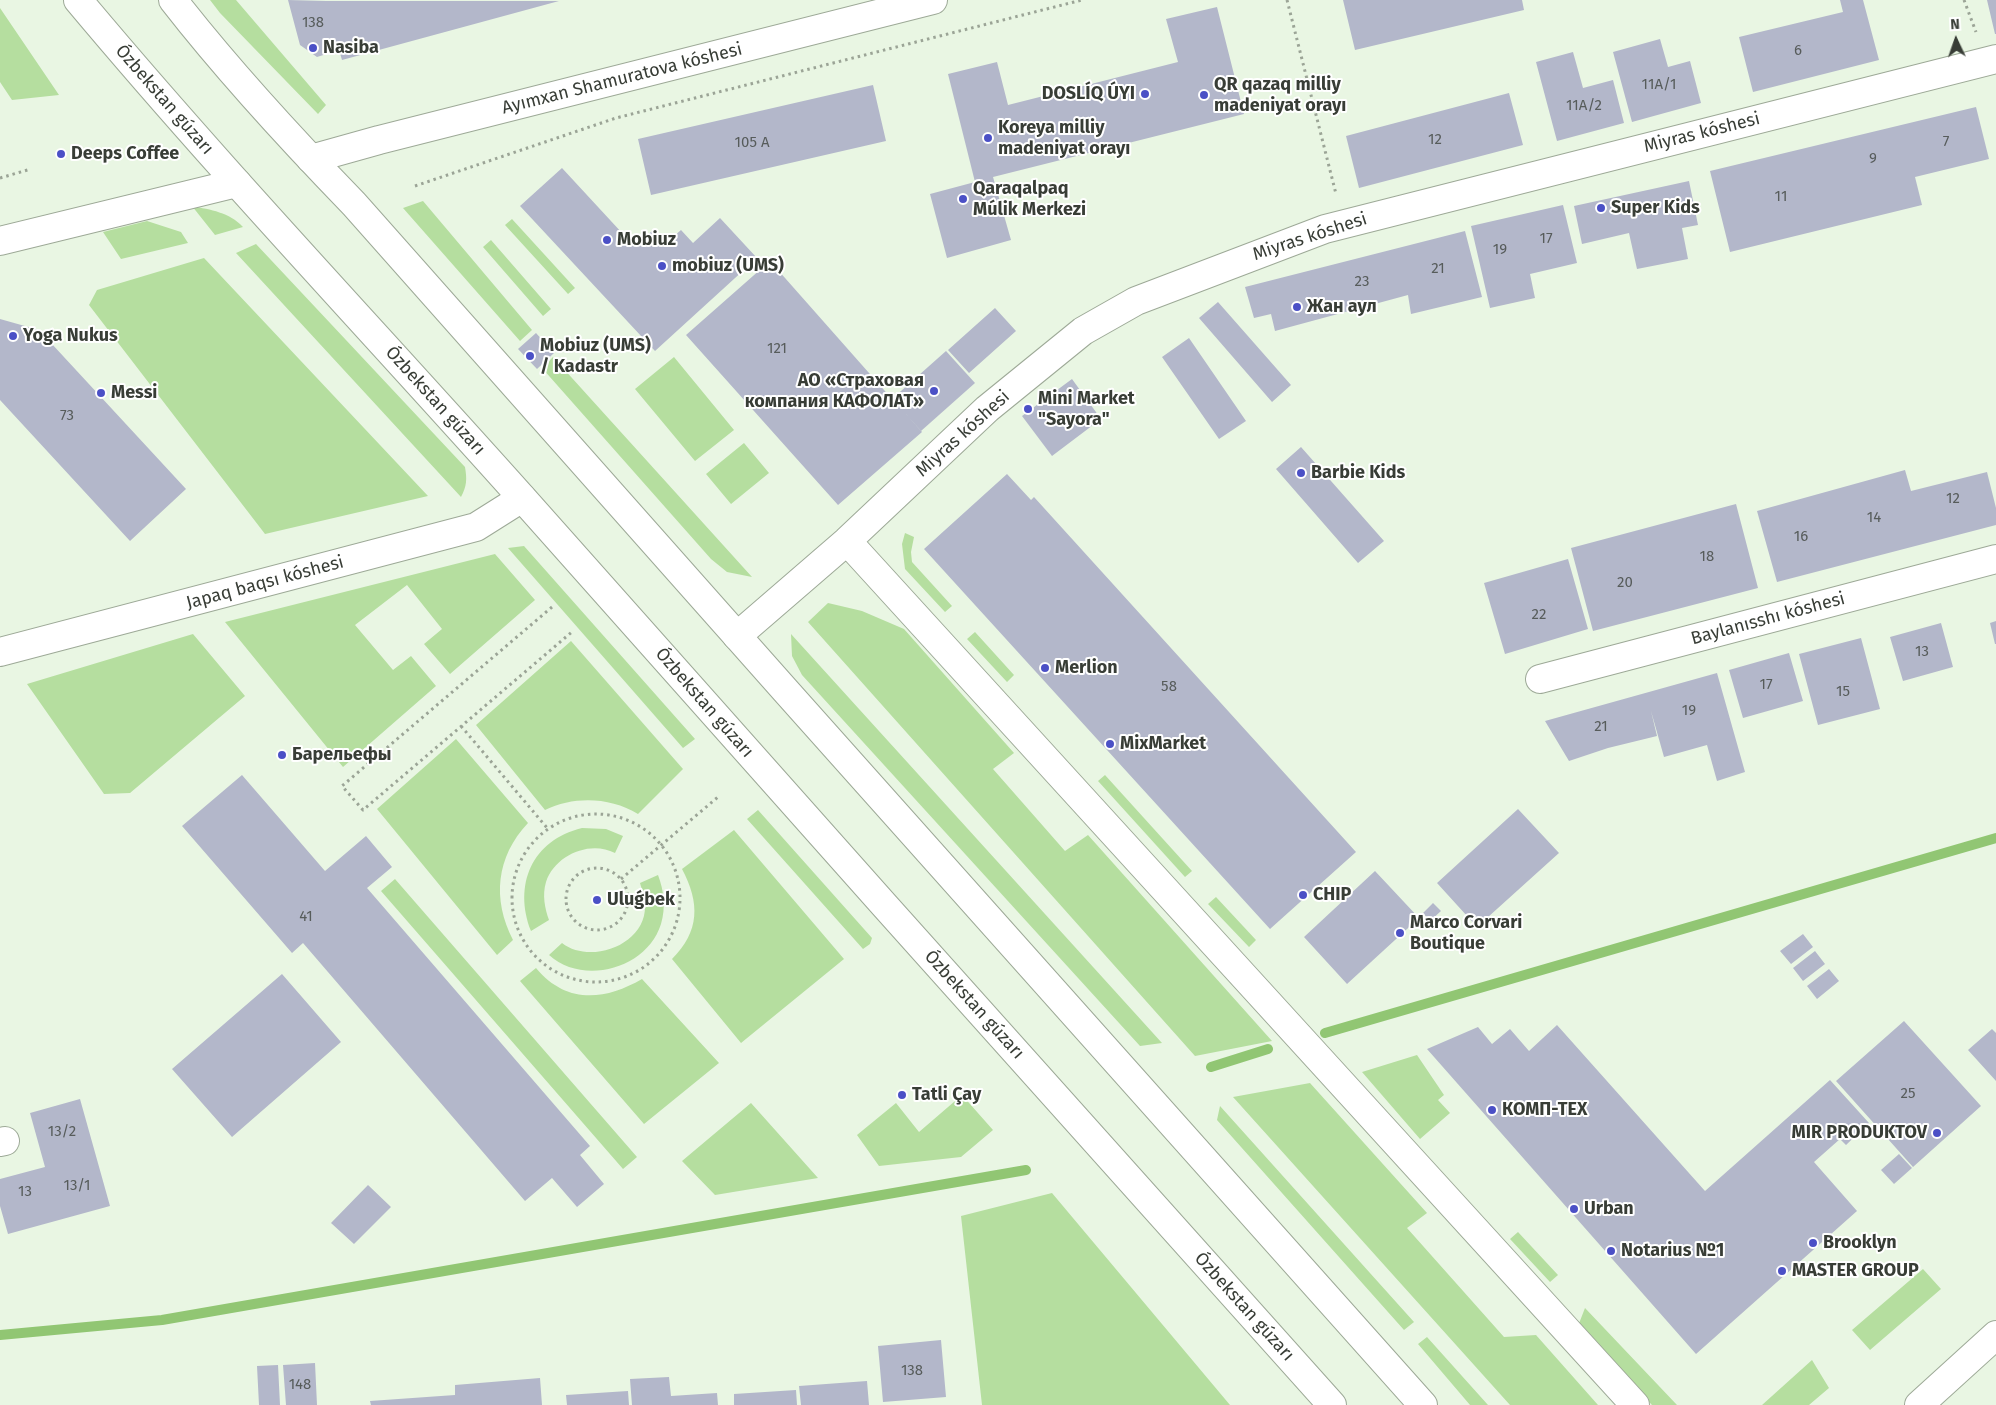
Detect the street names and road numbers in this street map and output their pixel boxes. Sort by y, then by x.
street label: Ayımxan Shamuratova kóshesi [500,39,744,119]
street label: Ózbekstan gúzarı [110,41,218,159]
street label: Miyras kóshesi [1642,108,1762,158]
street label: Miyras kóshesi [1250,208,1370,266]
street label: Ózbekstan gúzarı [381,342,489,460]
street label: Miyras kóshesi [912,386,1014,482]
street label: Japaq baqsı kóshesi [184,552,346,614]
street label: Baylanısshı kóshesi [1689,588,1847,650]
street label: Ózbekstan gúzarı [650,644,758,762]
street label: Ózbekstan gúzarı [920,946,1028,1064]
street label: Ózbekstan gúzarı [1190,1248,1298,1366]

